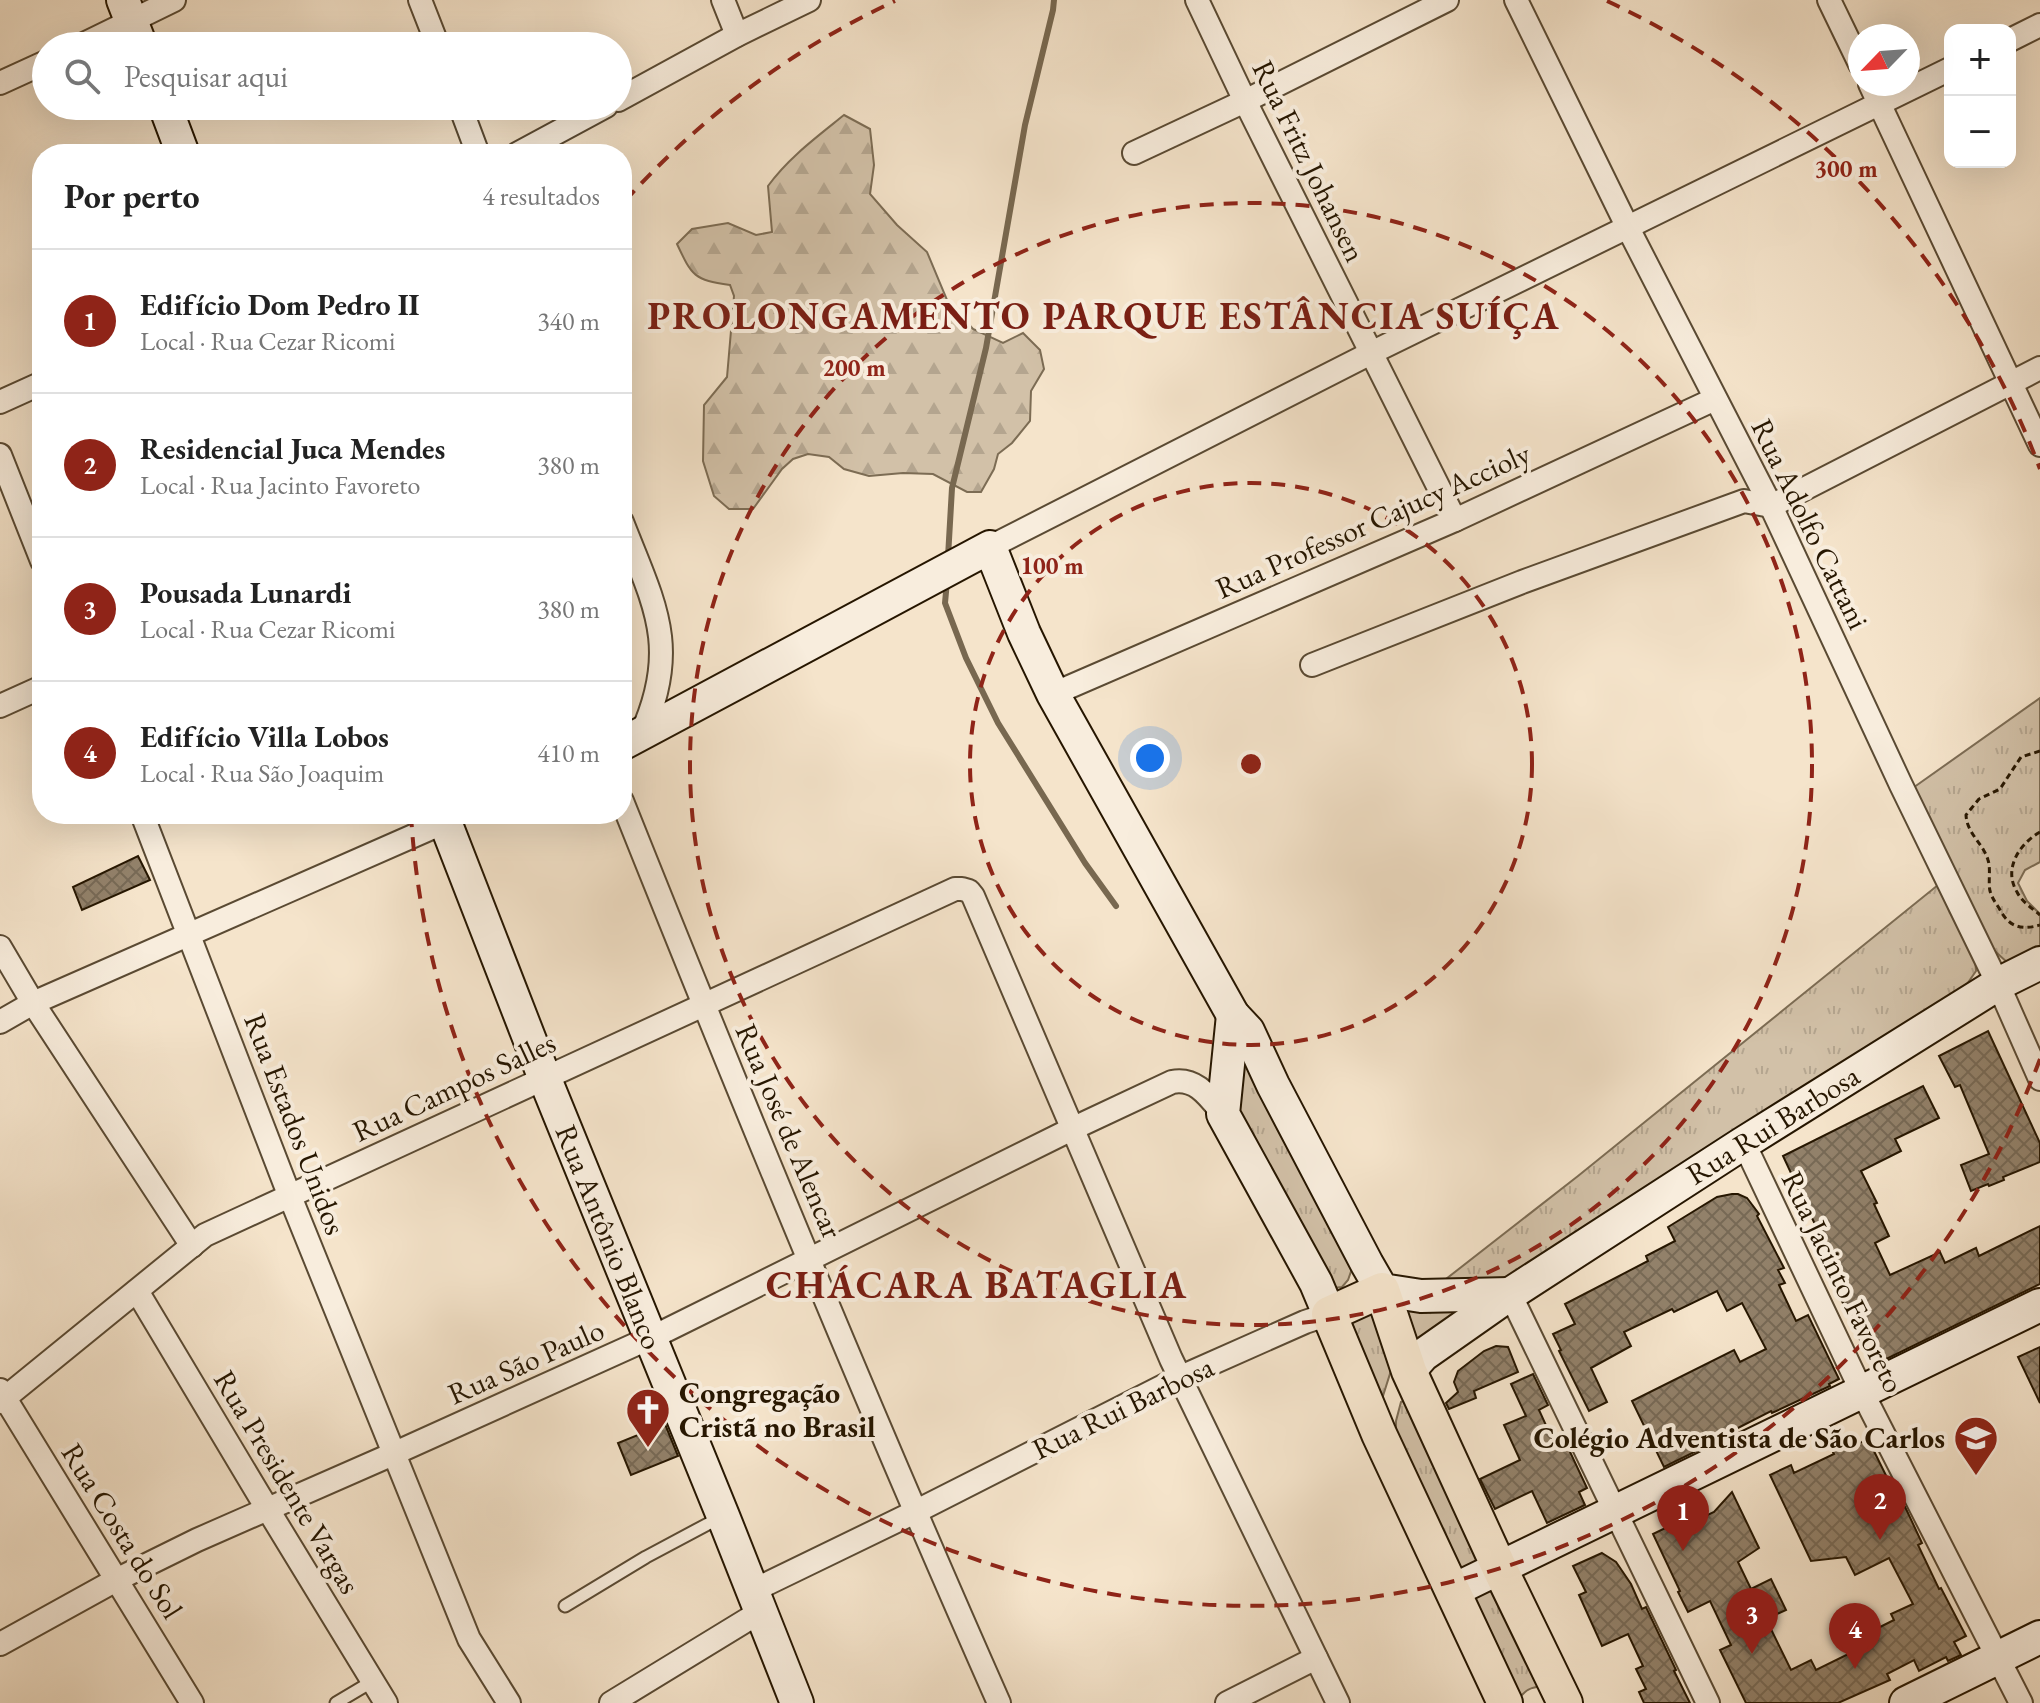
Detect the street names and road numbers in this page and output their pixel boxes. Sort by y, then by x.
street label: Rua Fritz Johansen [1244,53,1375,268]
street label: Rua Adolfo Cattani [1743,412,1878,636]
street label: Rua Professor Cajucy Accioly [1209,433,1537,608]
street label: Rua Estados Unidos [235,1008,356,1240]
street label: Rua José de Alencar [727,1017,852,1244]
street label: Rua Campos Salles [346,1022,562,1151]
street label: Rua Rui Barbosa [1679,1056,1867,1193]
street label: Rua Antônio Blanco [547,1119,672,1355]
street label: Rua Jacinto Favoreto [1773,1164,1914,1399]
street label: Rua São Paulo [442,1310,610,1413]
street label: Rua Rui Barbosa [1026,1347,1220,1468]
street label: Rua Presidente Vargas [205,1363,370,1601]
street label: Rua Costa do Sol [53,1436,192,1626]

